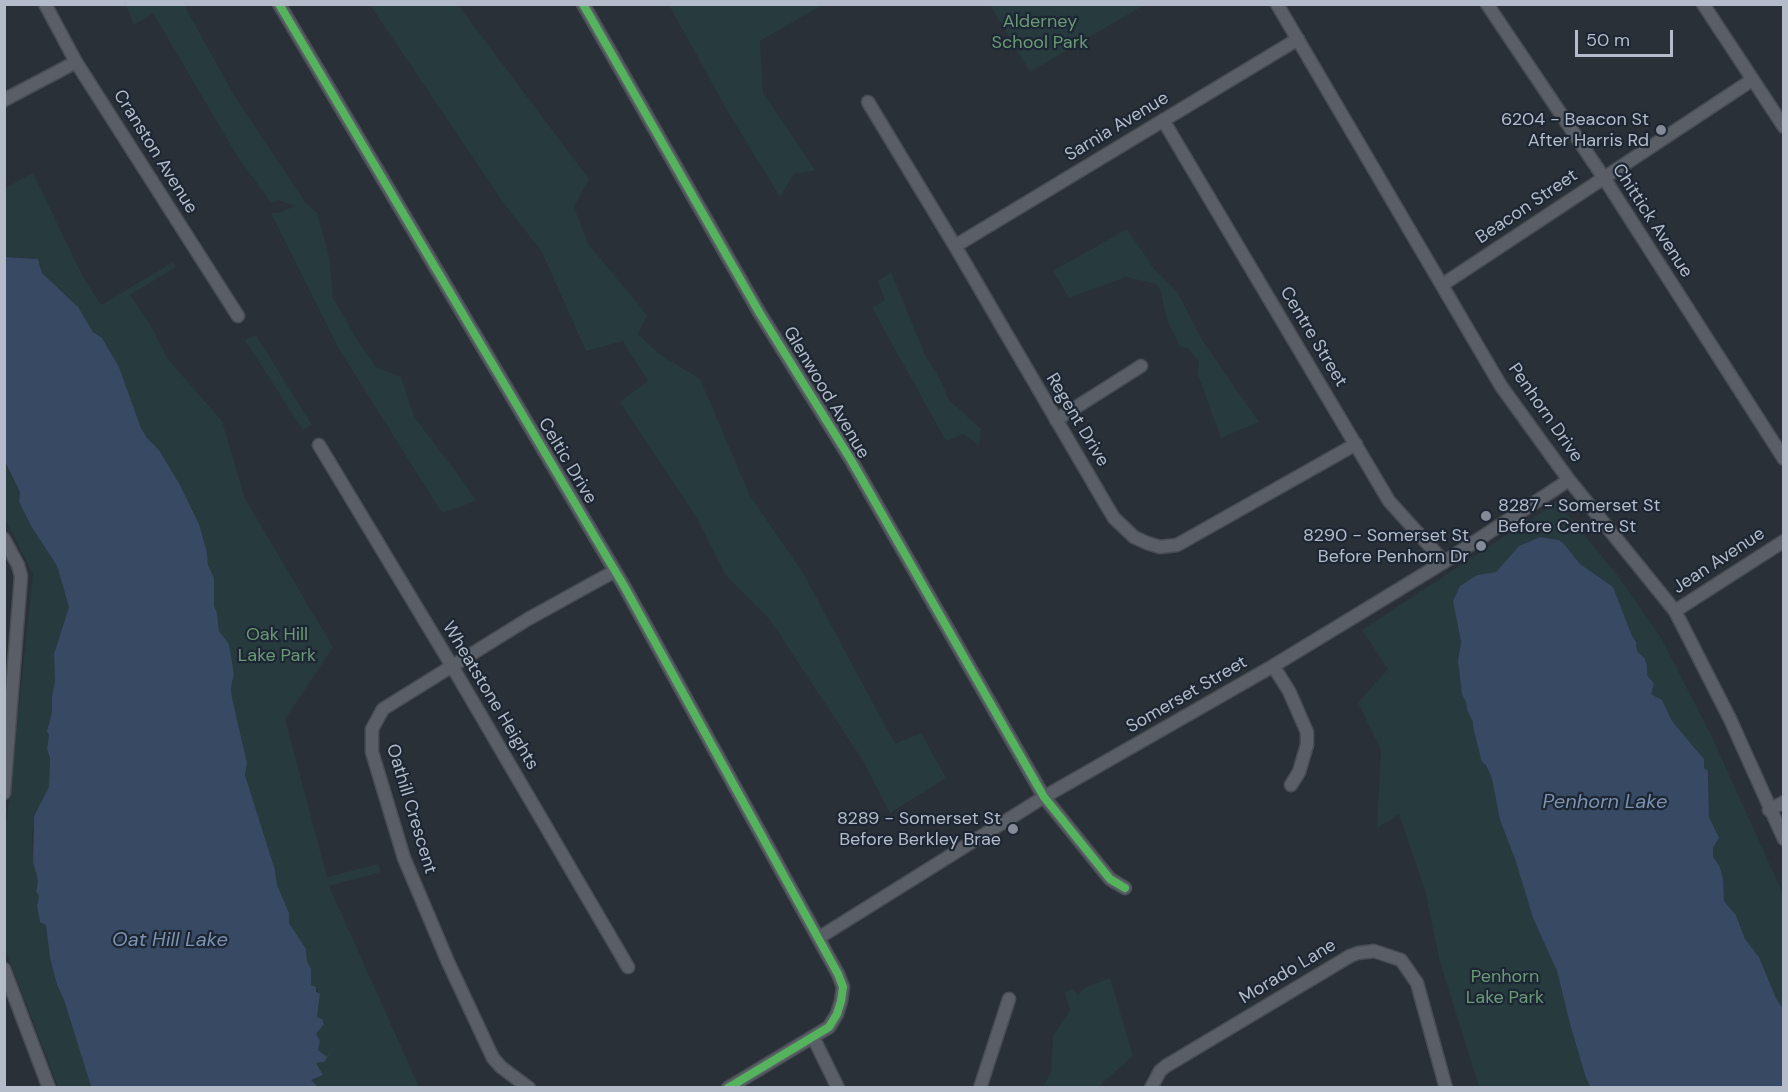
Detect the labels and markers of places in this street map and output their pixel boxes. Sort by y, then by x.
place label: 6204 - Beacon St After Harris Rd [1501,109,1649,152]
marker: 6204 - Beacon St After Harris Rd [1654,123,1668,137]
place label: 8287 - Somerset St Before Centre St [1498,495,1660,538]
marker: 8287 - Somerset St Before Centre St [1479,509,1493,523]
place label: 8290 - Somerset St Before Penhorn Dr [1303,525,1469,568]
marker: 8290 - Somerset St Before Penhorn Dr [1474,539,1488,553]
place label: 8289 - Somerset St Before Berkley Brae [837,808,1001,850]
marker: 8289 - Somerset St Before Berkley Brae [1006,822,1020,836]

